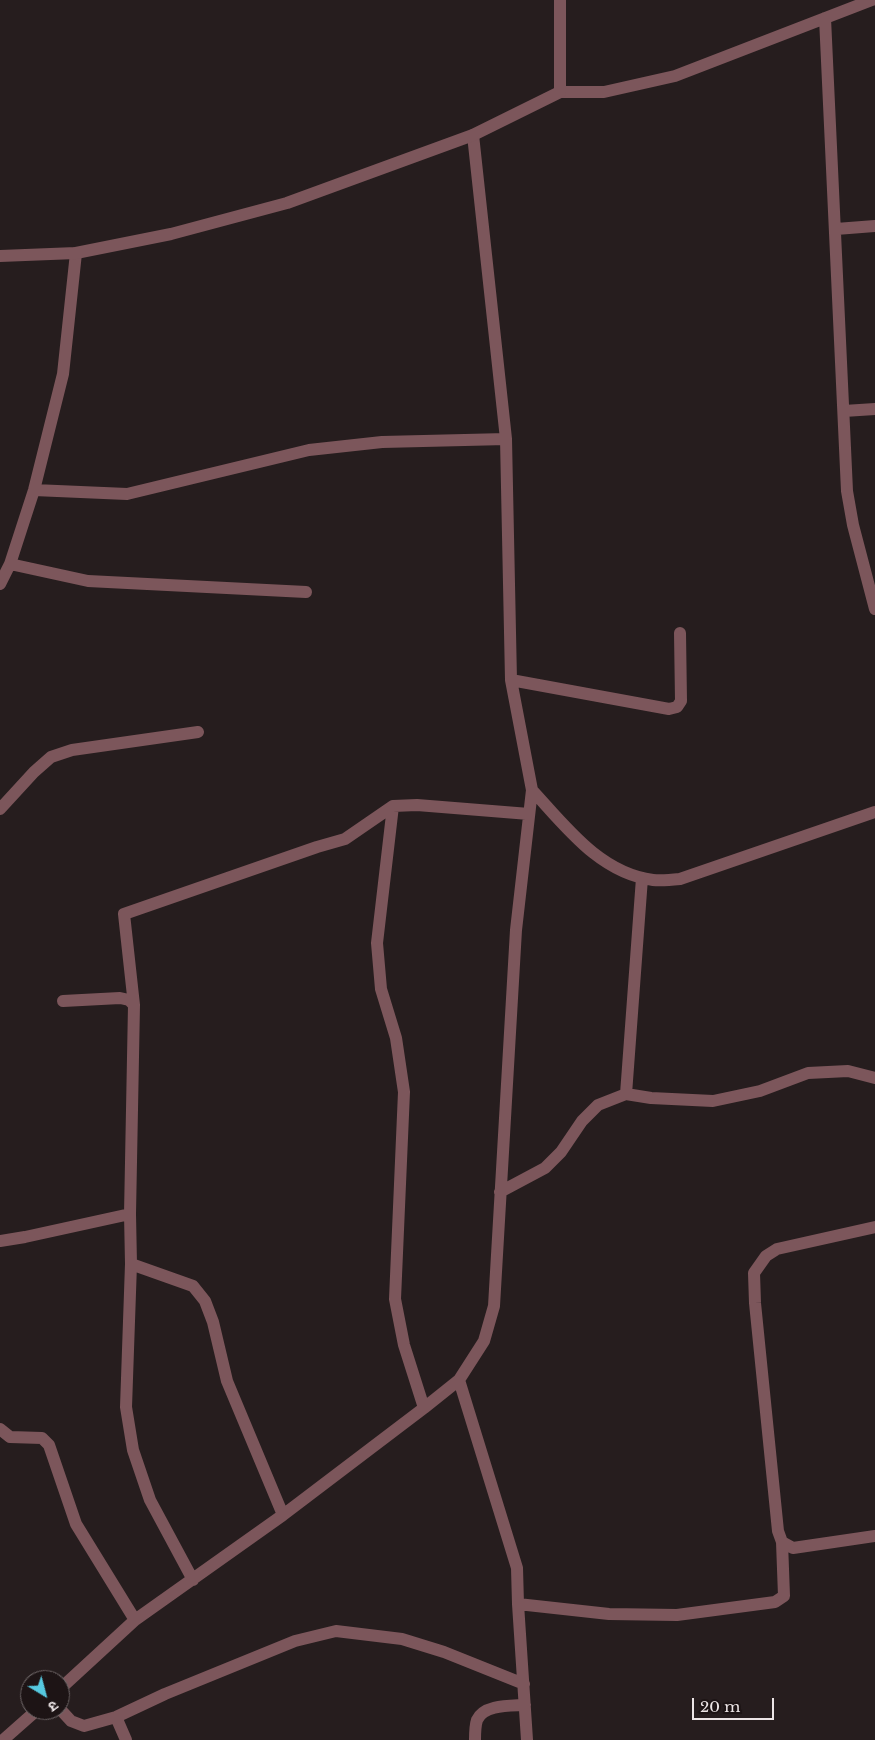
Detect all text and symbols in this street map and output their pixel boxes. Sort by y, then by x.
north arrow [20,1670,70,1720]
scale bar [695,1688,778,1720]
text: उ [45,1697,62,1716]
text: 20 m [700,1697,740,1716]

